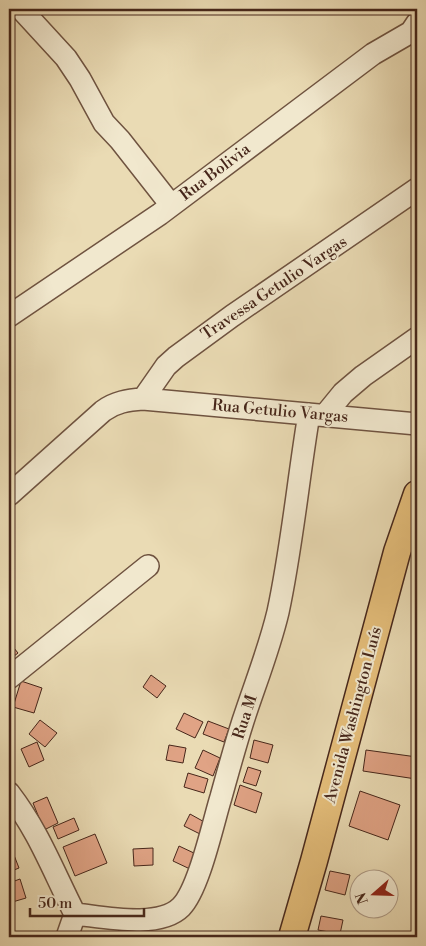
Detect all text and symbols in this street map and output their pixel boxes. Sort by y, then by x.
street label: Rua Bolivia [176,138,255,205]
street label: Travessa Getulio Vargas [197,232,351,344]
street label: Rua Getulio Vargas [211,395,349,427]
street label: Avenida Washington Luís [320,625,386,806]
street label: Rua M [228,692,262,742]
north arrow [348,868,398,918]
scale bar [30,886,144,918]
text: N [352,890,373,906]
text: 50 m [38,894,72,913]

